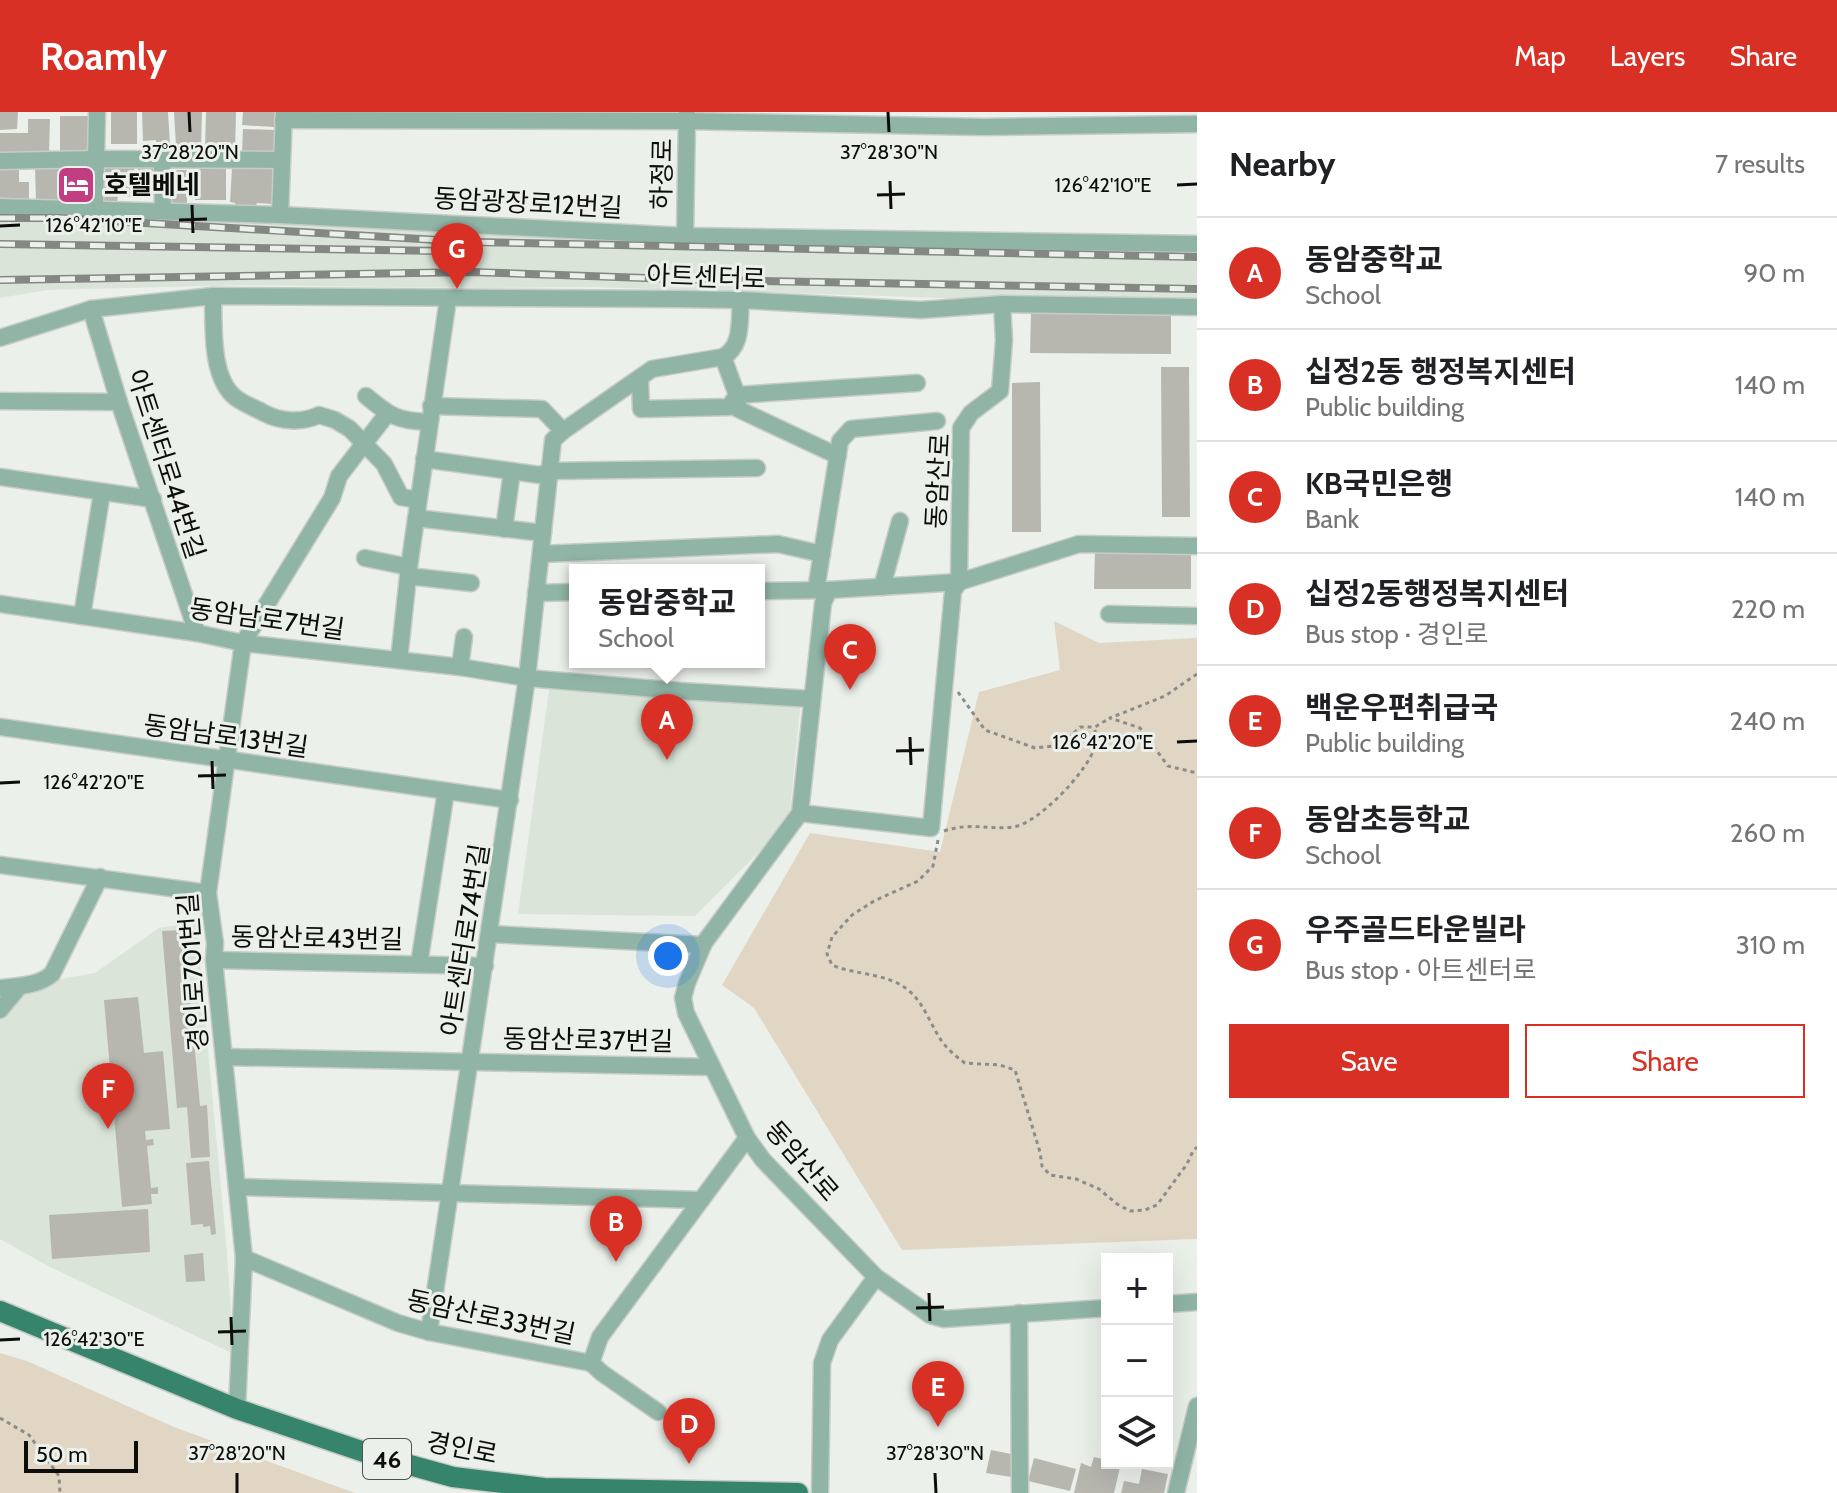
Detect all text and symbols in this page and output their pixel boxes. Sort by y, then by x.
text: Roamly [40,33,167,80]
text: Map [1514,39,1566,73]
text: Layers [1610,39,1685,73]
text: Share [1729,39,1797,73]
street label: 하정로 [645,138,679,210]
text: 37°28'20"N [141,140,239,164]
text: 37°28'30"N [840,140,938,164]
text: Nearby [1229,143,1336,185]
text: 7 results [1715,148,1805,180]
hotel icon: 호텔베네 [55,164,97,206]
place label: 호텔베네 [104,169,200,201]
text: 126°42'10"E [1055,173,1151,197]
street label: 동암광장로12번길 [433,182,623,224]
text: 126°42'10"E [46,213,142,237]
pin: G [431,223,483,289]
text: 동암중학교 [1305,241,1443,278]
text: A [1247,257,1263,289]
text: 90 m [1743,257,1805,289]
street label: 아트센터로 [646,259,766,295]
text: School [1305,279,1381,311]
text: 십정2동 행정복지센터 [1305,353,1576,390]
street label: 아트센터로44번길 [120,365,212,563]
text: B [1247,369,1263,401]
text: 140 m [1735,369,1805,401]
text: Public building [1305,391,1464,423]
street label: 동암산로 [920,432,956,530]
text: KB국민은행 [1305,465,1453,502]
text: C [1247,481,1263,513]
text: 140 m [1735,481,1805,513]
text: Bank [1305,503,1359,535]
popup [569,564,765,668]
text: 십정2동행정복지센터 [1305,575,1569,612]
text: 동암중학교 [598,584,736,621]
street label: 동암남로7번길 [187,592,347,646]
text: D [1246,593,1264,625]
text: 220 m [1731,593,1805,625]
text: Bus stop · 경인로 [1305,618,1488,650]
text: School [598,622,674,654]
pin: C [824,624,876,690]
text: 백운우편취급국 [1305,689,1498,726]
pin: A [641,694,693,760]
text: E [1248,705,1262,737]
text: 240 m [1730,705,1805,737]
street label: 동암남로13번길 [142,709,310,763]
text: Public building [1305,727,1464,759]
text: 126°42'20"E [1053,730,1153,754]
text: 126°42'20"E [44,770,144,794]
text: 동암초등학교 [1305,801,1471,838]
text: F [1248,817,1262,849]
text: 260 m [1730,817,1805,849]
text: School [1305,839,1381,871]
street label: 아트센터로74번길 [434,841,496,1039]
street label: 경인로701번길 [171,892,215,1052]
text: 우주골드타운빌라 [1305,911,1526,948]
street label: 동암산로43번길 [230,920,404,956]
text: G [1246,929,1264,961]
text: 310 m [1736,929,1805,961]
your location [648,936,688,976]
text: Bus stop · 아트센터로 [1305,954,1536,986]
street label: 동암산로37번길 [502,1023,674,1057]
button: Save [1229,1024,1509,1098]
button: Share [1525,1024,1805,1098]
pin: F [82,1063,134,1129]
street label: 동암산로 [759,1114,845,1208]
pin: B [590,1196,642,1262]
map controls [1101,1253,1173,1469]
button: + [1101,1253,1173,1325]
street label: 동암산로33번길 [404,1284,578,1350]
button: − [1101,1325,1173,1397]
text: 126°42'30"E [43,1327,145,1351]
pin: E [912,1361,964,1427]
button: layers [1101,1397,1173,1469]
pin: D [663,1398,715,1464]
street label: 경인로 [424,1425,500,1471]
scale bar [24,1437,138,1473]
road number: 46 [363,1439,411,1479]
text: 50 m [36,1441,88,1468]
text: 37°28'20"N [188,1441,286,1465]
text: 37°28'30"N [886,1441,984,1465]

